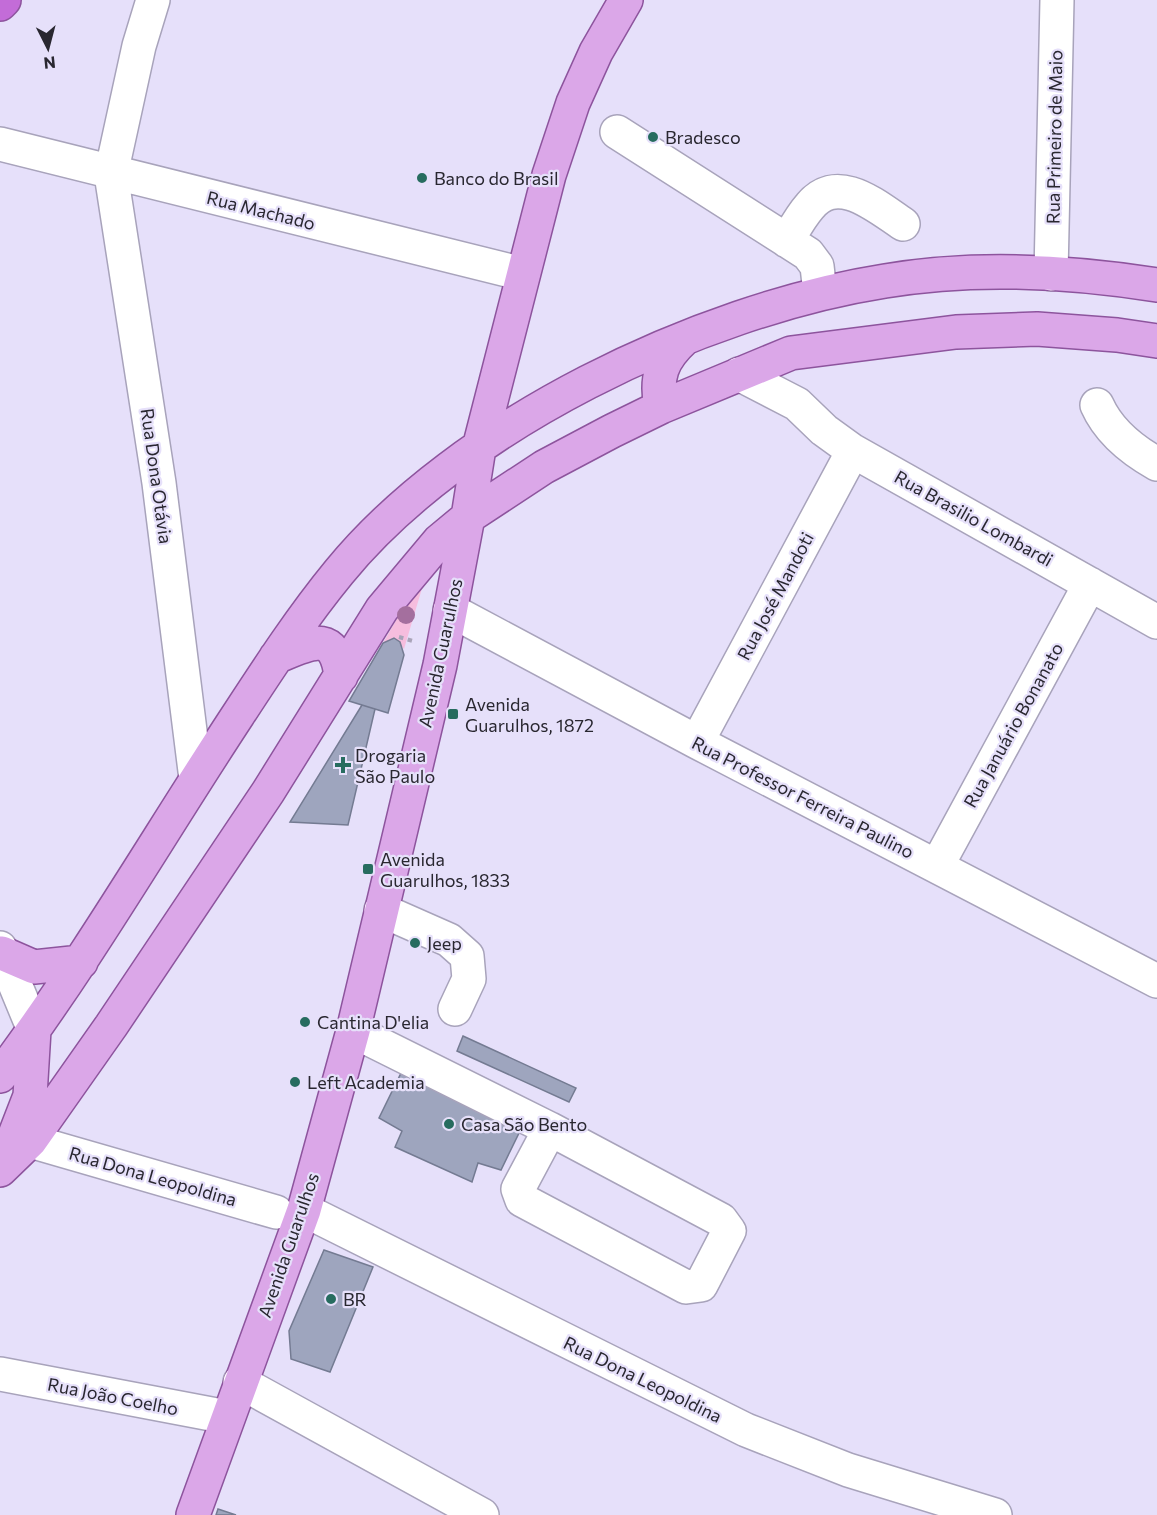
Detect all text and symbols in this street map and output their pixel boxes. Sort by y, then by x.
north arrow [18,18,78,78]
street label: Rua Primeiro de Maio [1041,50,1067,224]
text: N [43,53,57,73]
place label: Bradesco [665,126,741,148]
marker: Bradesco [646,130,660,144]
place label: Banco do Brasil [434,167,558,189]
marker: Banco do Brasil [415,171,429,185]
street label: Rua Machado [204,186,318,234]
street label: Rua Dona Otávia [137,407,177,545]
street label: Rua Brasilio Lombardi [891,465,1057,571]
street label: Rua José Mandoti [732,528,818,664]
street label: Avenida Guarulhos [413,576,467,730]
street label: Rua Januário Bonanato [959,639,1067,811]
place label: Avenida Guarulhos, 1872 [465,693,594,736]
marker: Avenida Guarulhos, 1872 [446,707,460,721]
street label: Rua Professor Ferreira Paulino [688,731,918,863]
place label: Drogaria São Paulo [355,744,435,787]
marker: Drogaria São Paulo [336,758,350,772]
place label: Avenida Guarulhos, 1833 [380,848,510,891]
marker: Avenida Guarulhos, 1833 [361,862,375,876]
place label: Jeep [427,932,462,954]
marker: Jeep [408,936,422,950]
place label: Cantina D'elia [317,1011,429,1033]
marker: Cantina D'elia [298,1015,312,1029]
place label: Left Academia [307,1071,425,1093]
marker: Left Academia [288,1075,302,1089]
place label: Casa São Bento [461,1113,587,1135]
marker: Casa São Bento [442,1117,456,1131]
street label: Rua Dona Leopoldina [67,1142,239,1210]
street label: Avenida Guarulhos [253,1170,323,1320]
place label: BR [343,1288,367,1310]
marker: BR [324,1292,338,1306]
street label: Rua Dona Leopoldina [560,1331,726,1427]
street label: Rua João Coelho [46,1373,180,1419]

